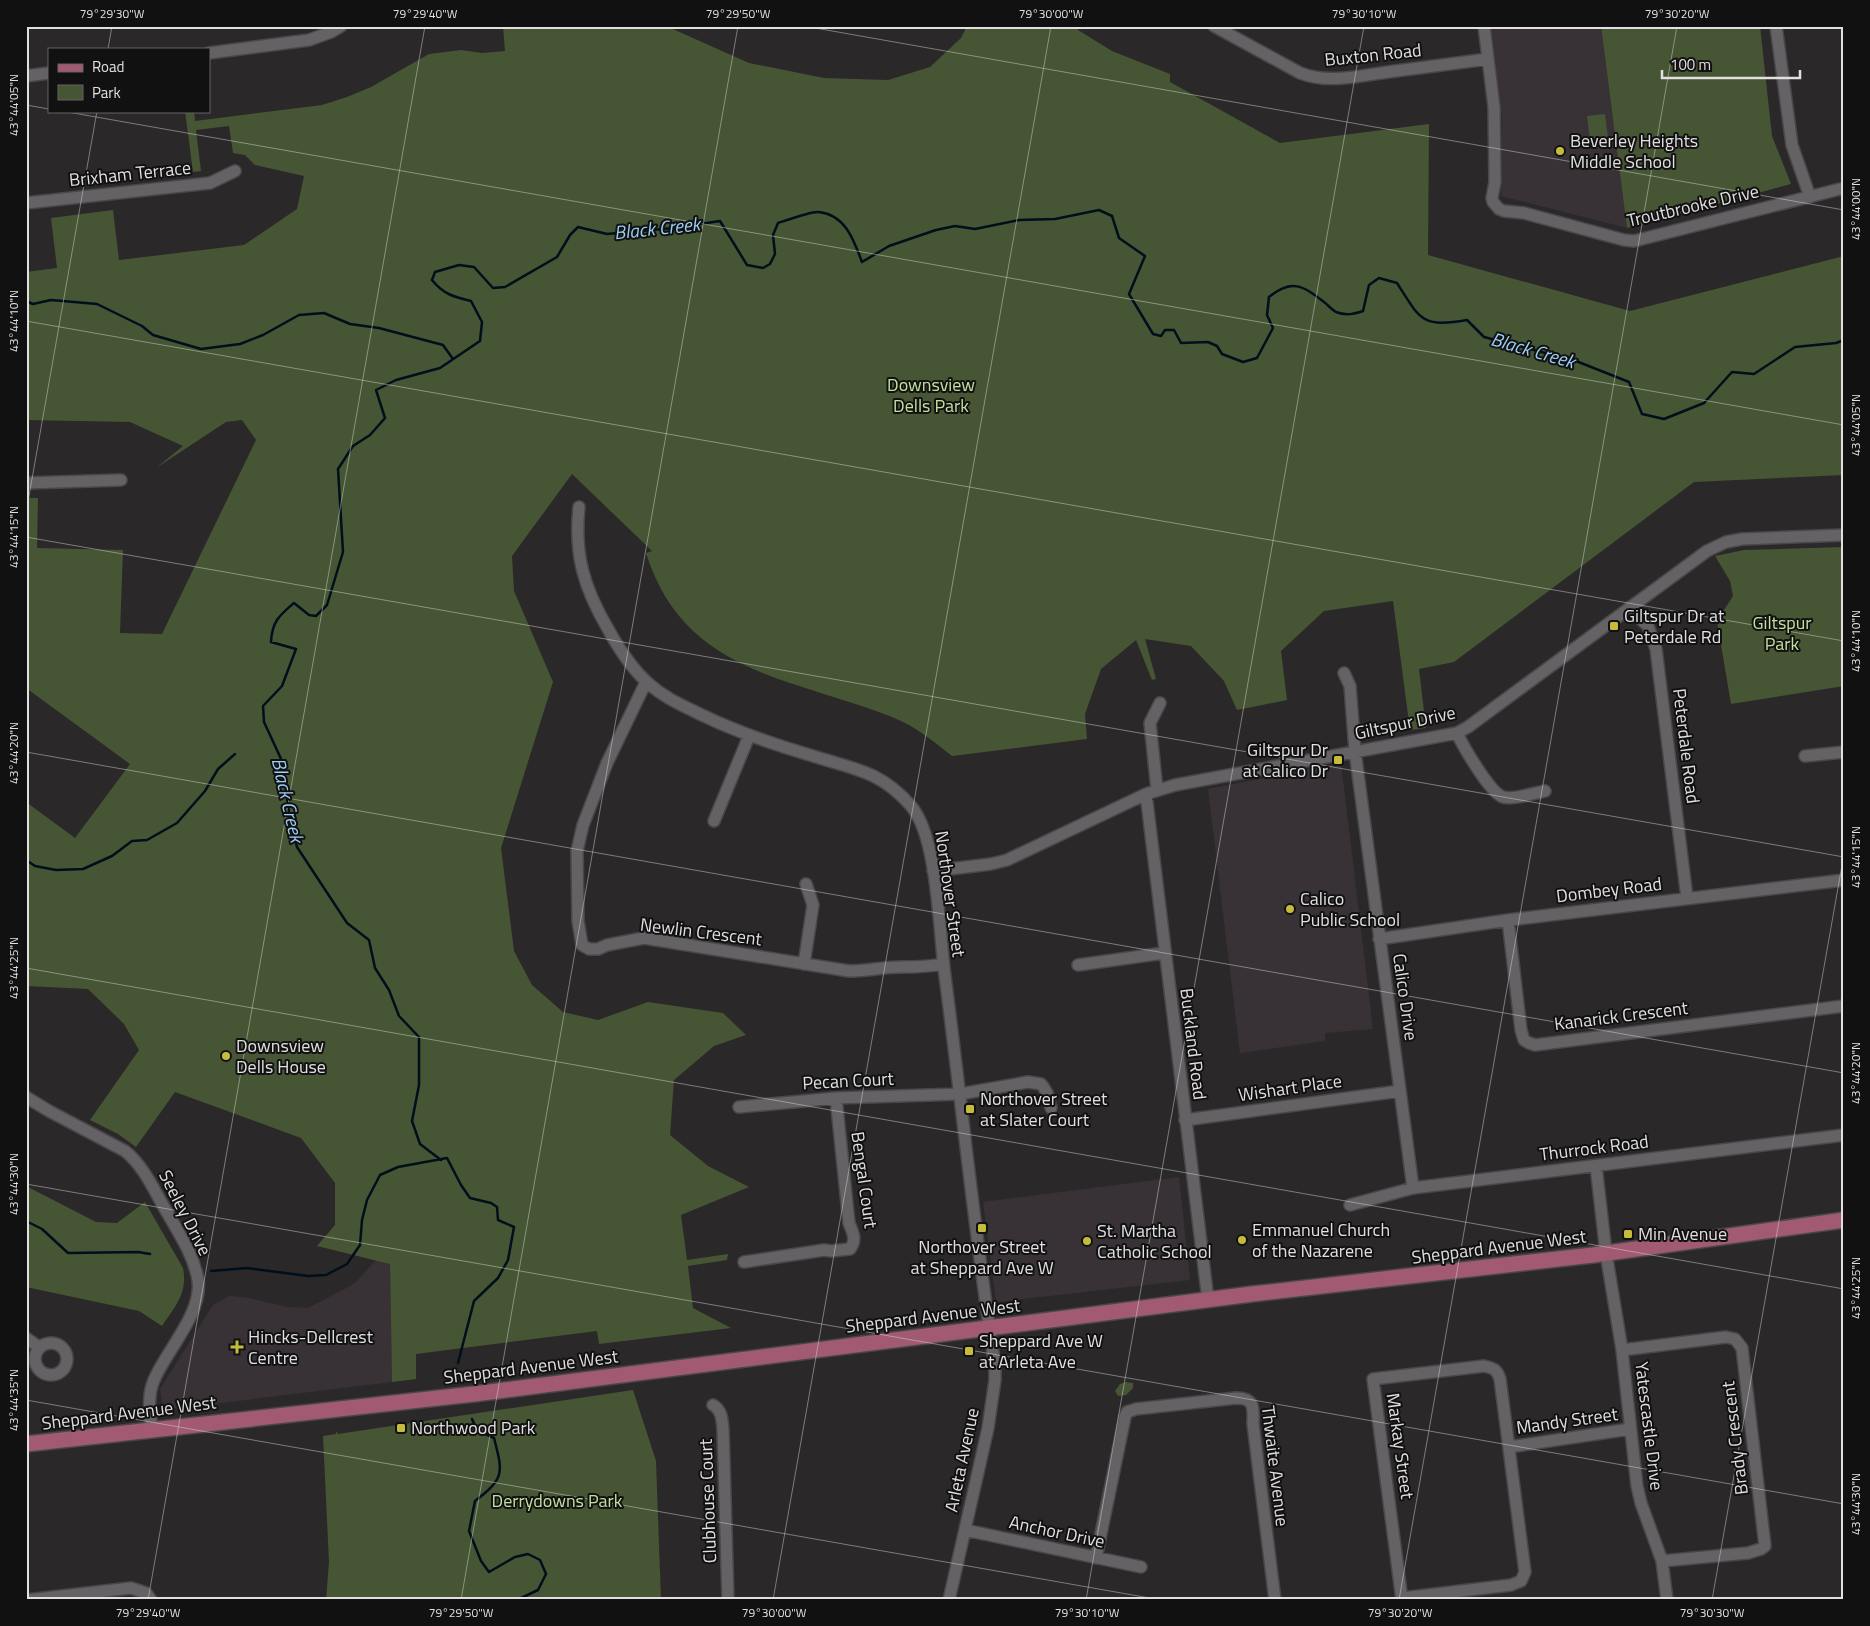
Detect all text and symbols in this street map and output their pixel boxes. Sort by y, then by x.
text: 79°29'30"W [80,4,145,23]
text: 79°29'40"W [393,4,458,23]
text: 79°29'50"W [706,4,771,23]
text: 79°30'00"W [1019,4,1084,23]
text: 79°30'10"W [1332,4,1397,23]
text: 79°30'20"W [1645,4,1710,23]
street label: Buxton Road [1323,36,1423,73]
legend [48,48,210,112]
scale bar [1662,48,1800,80]
text: 100 m [1670,53,1711,76]
text: Road [92,55,124,78]
text: 43°44'05"N [4,74,23,136]
text: Park [92,81,121,104]
place label: Beverley Heights Middle School [1570,127,1698,175]
marker: Beverley Heights Middle School [1554,145,1566,157]
street label: Brixham Terrace [68,154,192,193]
street label: Troutbrooke Drive [1624,177,1762,234]
text: 43°44'00"N [1846,178,1865,240]
water label: Black Creek [613,208,704,246]
text: 43°44'10"N [4,290,23,352]
water label: Black Creek [1488,324,1581,376]
park label: Downsview Dells Park [887,371,975,419]
text: 43°44'05"N [1846,394,1865,456]
text: 43°44'15"N [4,506,23,568]
place label: Giltspur Dr at Peterdale Rd [1624,602,1725,650]
park label: Giltspur Park [1752,609,1812,657]
text: 43°44'10"N [1846,610,1865,672]
marker: Giltspur Dr at Peterdale Rd [1608,620,1620,632]
street label: Peterdale Road [1666,687,1707,805]
street label: Giltspur Drive [1352,699,1458,746]
text: 43°44'20"N [4,722,23,784]
place label: Giltspur Dr at Calico Dr [1243,736,1328,784]
marker: Giltspur Dr at Calico Dr [1332,754,1344,766]
water label: Black Creek [265,755,313,848]
text: 43°44'15"N [1846,826,1865,888]
street label: Northover Street [928,829,973,960]
street label: Dombey Road [1555,870,1663,909]
place label: Calico Public School [1300,885,1400,933]
marker: Calico Public School [1284,903,1296,915]
street label: Newlin Crescent [639,911,764,952]
text: 43°44'25"N [4,937,23,999]
street label: Calico Drive [1386,952,1425,1042]
street label: Buckland Road [1173,987,1214,1101]
street label: Kanarick Crescent [1553,994,1690,1037]
place label: Downsview Dells House [236,1032,326,1080]
text: 43°44'20"N [1846,1042,1865,1104]
marker: Downsview Dells House [220,1050,232,1062]
street label: Pecan Court [802,1065,895,1096]
street label: Wishart Place [1236,1067,1343,1108]
place label: Northover Street at Slater Court [980,1085,1108,1133]
marker: Northover Street at Slater Court [964,1103,976,1115]
street label: Thurrock Road [1538,1127,1650,1168]
street label: Bengal Court [844,1130,885,1231]
text: 43°44'30"N [4,1153,23,1215]
street label: Seeley Drive [152,1165,219,1260]
place label: Emmanuel Church of the Nazarene [1252,1216,1390,1264]
place label: St. Martha Catholic School [1097,1217,1212,1265]
place label: Min Avenue [1638,1220,1727,1247]
marker: Northover Street at Sheppard Ave W [976,1222,988,1234]
street label: Sheppard Avenue West [1410,1222,1588,1271]
marker: Min Avenue [1622,1228,1634,1240]
place label: Northover Street at Sheppard Ave W [910,1233,1054,1281]
marker: Emmanuel Church of the Nazarene [1236,1234,1248,1246]
marker: St. Martha Catholic School [1081,1235,1093,1247]
text: 43°44'25"N [1846,1257,1865,1319]
street label: Sheppard Avenue West [844,1291,1022,1340]
place label: Hincks-Dellcrest Centre [248,1323,374,1371]
place label: Sheppard Ave W at Arleta Ave [979,1327,1103,1375]
marker: Hincks-Dellcrest Centre [230,1340,244,1354]
street label: Sheppard Avenue West [442,1342,620,1391]
marker: Sheppard Ave W at Arleta Ave [963,1345,975,1357]
street label: Yatescastle Drive [1628,1360,1671,1492]
text: 43°44'35"N [4,1369,23,1431]
street label: Brady Crescent [1714,1379,1755,1497]
street label: Sheppard Avenue West [40,1388,218,1437]
street label: Markay Street [1380,1391,1421,1501]
street label: Mandy Street [1514,1400,1620,1441]
street label: Thwaite Avenue [1255,1404,1296,1528]
street label: Arleta Avenue [937,1405,986,1514]
place label: Northwood Park [411,1414,536,1441]
marker: Northwood Park [395,1422,407,1434]
street label: Clubhouse Court [692,1438,723,1564]
text: 43°44'30"N [1846,1473,1865,1535]
park label: Derrydowns Park [492,1487,623,1514]
street label: Anchor Drive [1007,1508,1107,1555]
text: 79°29'40"W [116,1603,181,1622]
text: 79°29'50"W [429,1603,494,1622]
text: 79°30'00"W [742,1603,807,1622]
text: 79°30'10"W [1055,1603,1120,1622]
text: 79°30'20"W [1368,1603,1433,1622]
text: 79°30'30"W [1680,1603,1745,1622]

